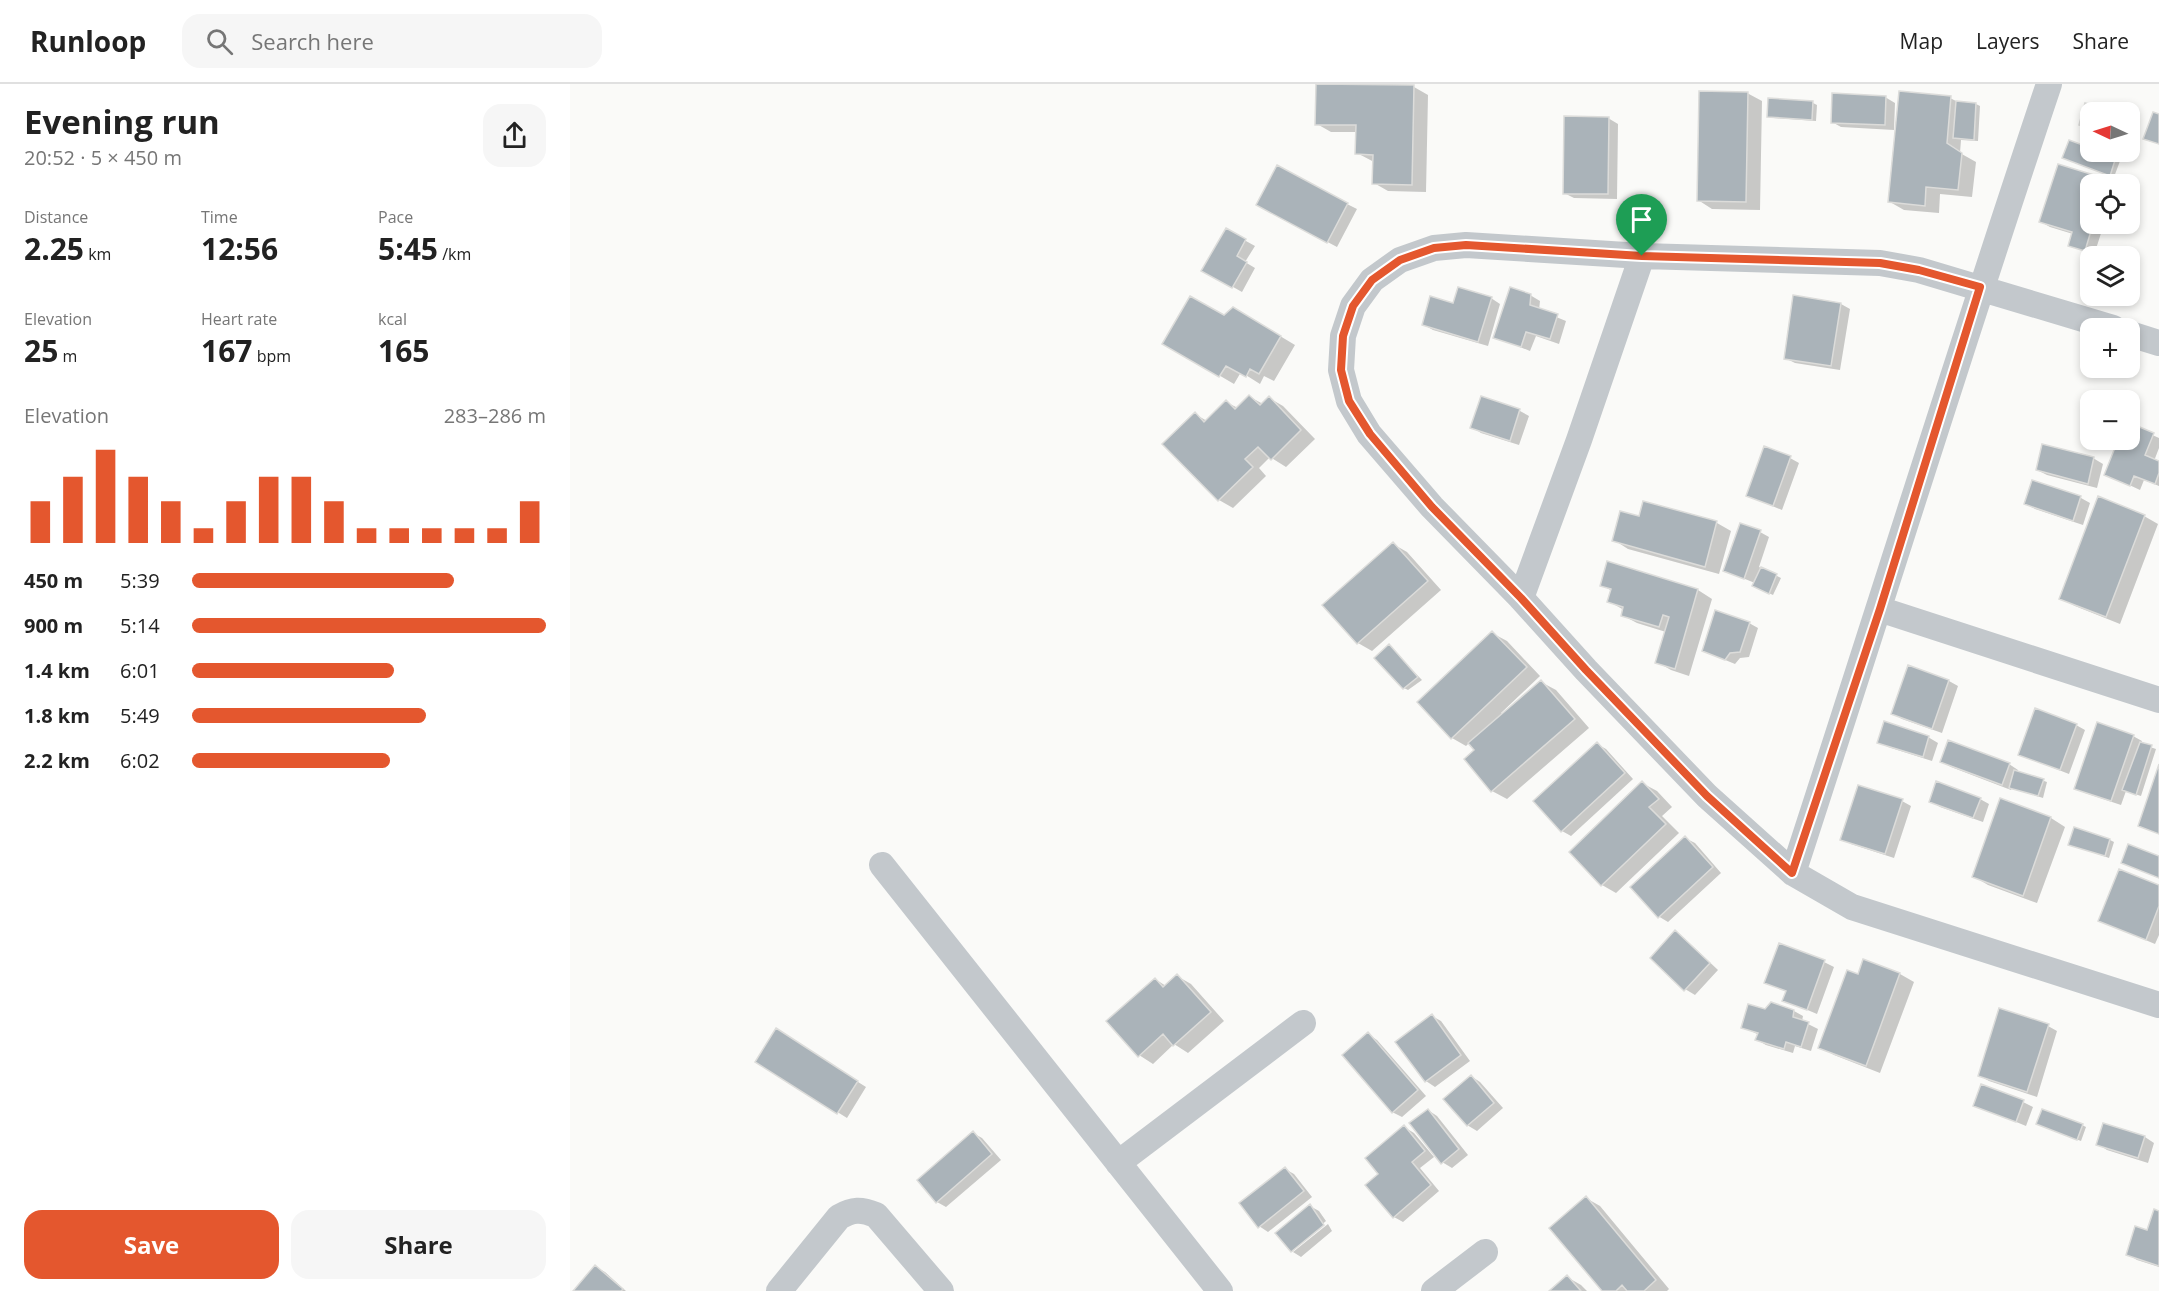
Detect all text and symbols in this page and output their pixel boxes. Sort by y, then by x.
search box [182,14,602,68]
text: Runloop [30,22,146,60]
icon: search [203,25,236,58]
text: Search here [251,26,374,56]
text: Map [1900,27,1943,55]
text: Layers [1976,27,2040,55]
text: Share [2073,27,2129,55]
text: Evening run [24,99,220,144]
north arrow [2080,102,2140,162]
map controls [2080,102,2140,450]
button: share [483,104,546,167]
text: 20:52 · 5 × 450 m [24,144,182,171]
button: locate [2080,174,2140,234]
pin [1616,194,1667,256]
icon: arrive [1625,203,1658,236]
text: Distance [24,206,88,228]
text: Time [201,206,238,228]
text: Pace [378,206,413,228]
text: 2.25 [24,228,84,269]
text: 12:56 [201,228,278,269]
text: 5:45 [378,228,438,269]
text: km [84,243,111,265]
text: /km [438,243,471,265]
button: layers [2080,246,2140,306]
text: Elevation [24,308,92,330]
text: Heart rate [201,308,277,330]
text: kcal [378,308,407,330]
button: + [2080,318,2140,378]
text: 25 [24,330,58,371]
text: 167 [201,330,252,371]
text: 165 [378,330,429,371]
text: m [58,345,77,367]
text: bpm [252,345,291,367]
button: − [2080,390,2140,450]
text: Elevation [24,402,109,429]
text: 283–286 m [444,402,546,429]
text: 450 m [24,567,83,594]
text: 5:39 [120,567,160,594]
text: 900 m [24,612,83,639]
text: 5:14 [120,612,160,639]
text: 1.4 km [24,657,90,684]
text: 6:01 [120,657,160,684]
text: 1.8 km [24,702,90,729]
text: 5:49 [120,702,160,729]
text: 2.2 km [24,747,90,774]
text: 6:02 [120,747,160,774]
button: Save [24,1210,279,1279]
button: Share [291,1210,546,1279]

